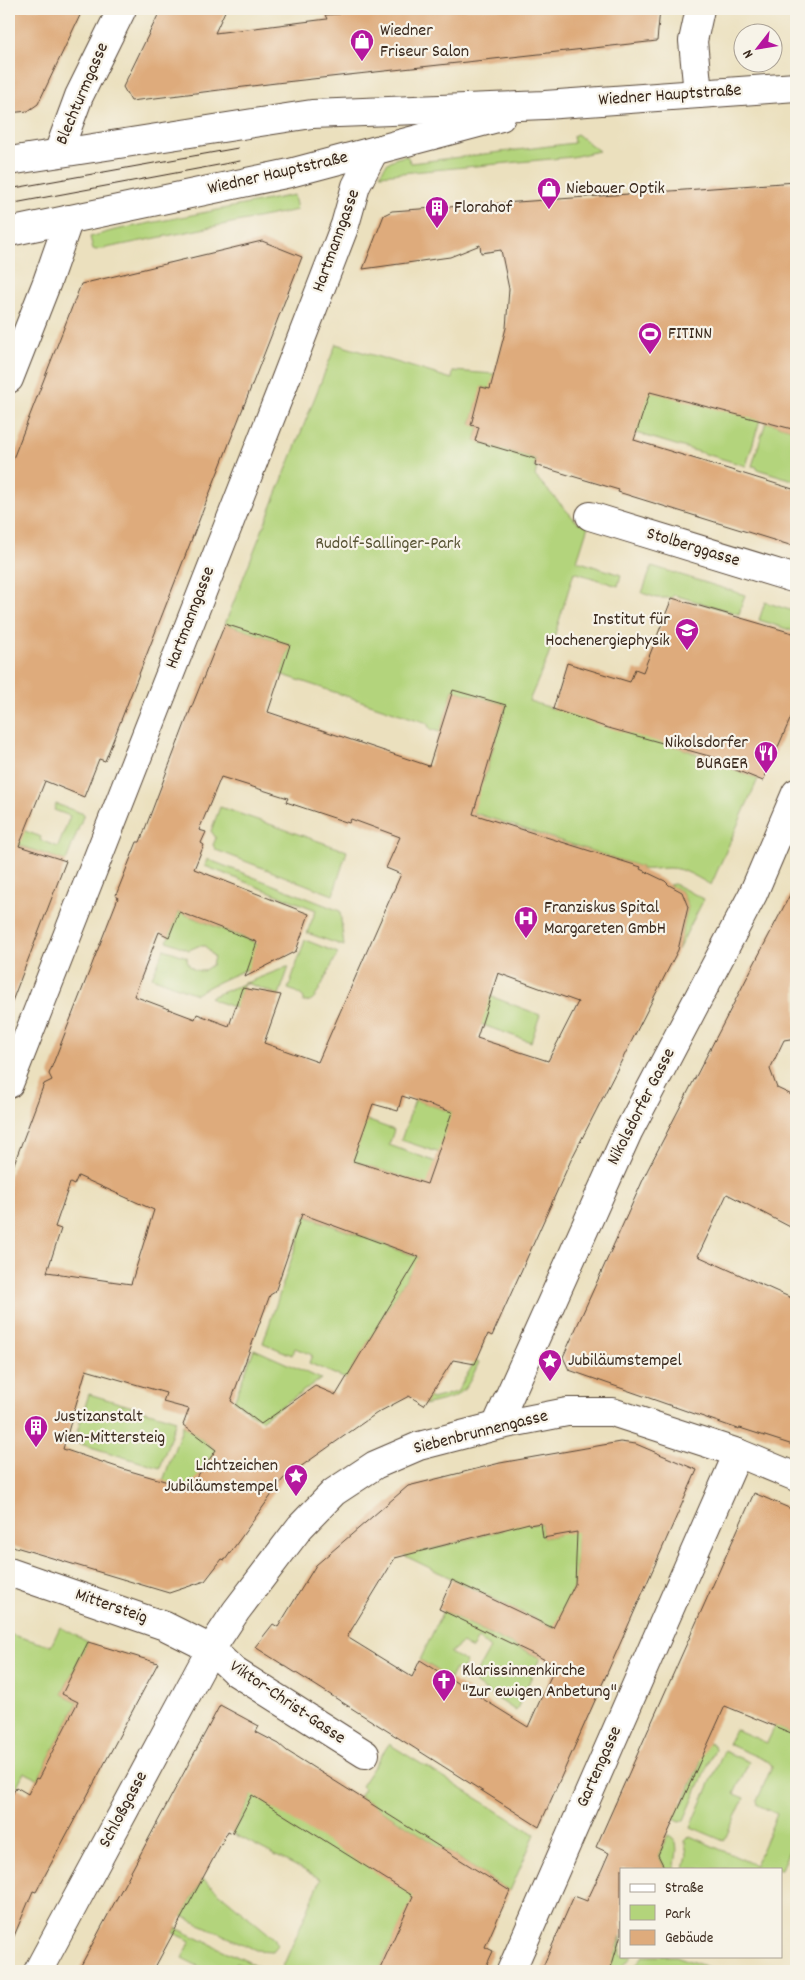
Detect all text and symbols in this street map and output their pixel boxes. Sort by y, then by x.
place label: Wiedner Friseur Salon [380,19,469,65]
north arrow [732,22,782,72]
shop icon: Wiedner Friseur Salon [349,28,375,62]
street label: Blechturmgasse [50,39,116,149]
text: N [738,45,759,62]
street label: Wiedner Hauptstraße [598,79,742,113]
street label: Wiedner Hauptstraße [205,146,351,202]
shop icon: Niebauer Optik [536,176,562,210]
place label: Niebauer Optik [566,177,665,202]
street label: Hartmanngasse [307,186,367,296]
building icon: Florahof [424,195,450,229]
place label: Florahof [454,196,513,221]
sports icon: FITINN [637,321,663,355]
place label: FITINN [668,322,712,347]
street label: Stolberggasse [643,522,743,574]
park label: Rudolf-Sallinger-Park [315,532,461,557]
street label: Hartmanngasse [160,563,222,673]
place label: Institut für Hochenergiephysik [545,608,670,654]
school or university icon: Institut für Hochenergiephysik [674,617,700,651]
place label: Nikolsdorfer BURGER [664,731,748,777]
restaurant icon: Nikolsdorfer BURGER [753,740,779,774]
place label: Franziskus Spital Margareten GmbH [544,896,666,942]
hospital icon: Franziskus Spital Margareten GmbH [513,905,539,939]
street label: Nikolsdorfer Gasse [602,1044,682,1170]
place icon: Jubiläumstempel [537,1348,563,1382]
place label: Jubiläumstempel [568,1349,683,1374]
street label: Siebenbrunnengasse [411,1404,551,1462]
place label: Justizanstalt Wien-Mittersteig [54,1405,165,1451]
building icon: Justizanstalt Wien-Mittersteig [23,1414,49,1448]
place label: Lichtzeichen Jubiläumstempel [164,1454,279,1500]
place icon: Lichtzeichen Jubiläumstempel [283,1463,309,1497]
street label: Mittersteig [71,1583,151,1631]
street label: Viktor-Christ-Gasse [224,1655,350,1751]
place label: Klarissinnenkirche "Zur ewigen Anbetung" [462,1659,617,1705]
church icon: Klarissinnenkirche "Zur ewigen Anbetung" [431,1668,457,1702]
street label: Gartengasse [571,1722,629,1812]
street label: Schloßgasse [93,1767,155,1853]
legend [620,1868,782,1958]
text: Straße [665,1878,704,1900]
text: Park [665,1904,691,1926]
text: Gebäude [665,1928,714,1950]

